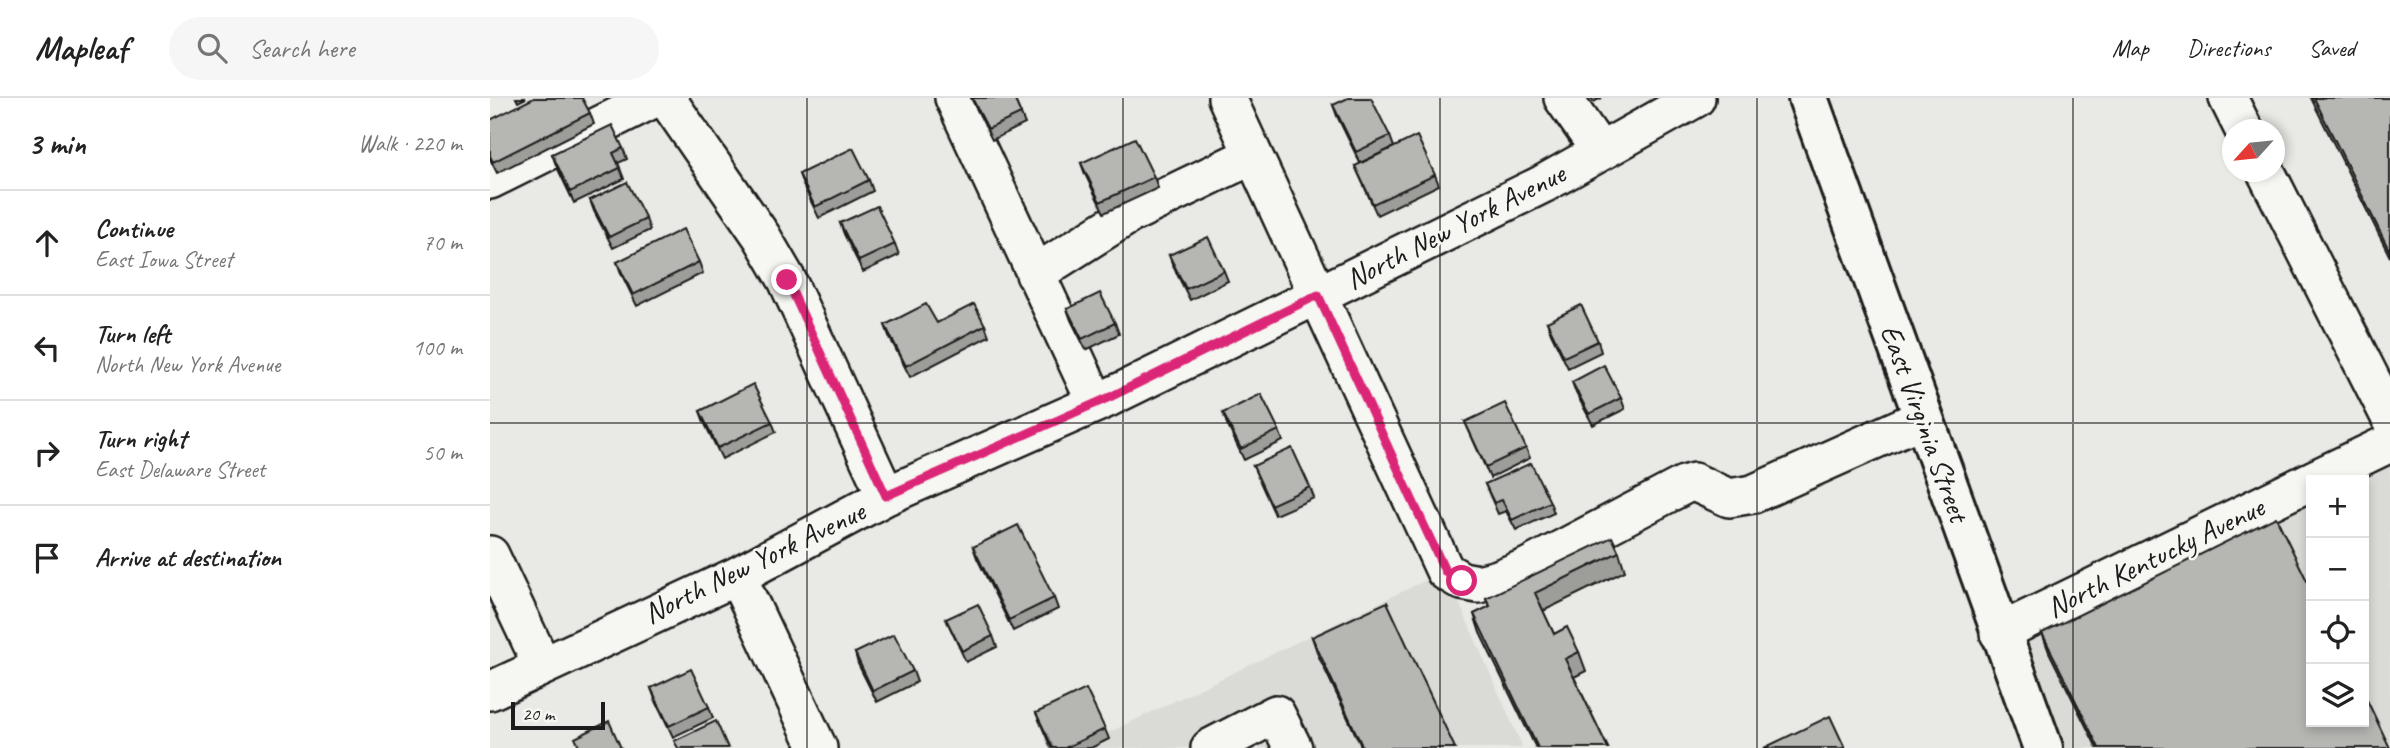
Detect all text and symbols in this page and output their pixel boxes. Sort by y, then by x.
search box [169,17,659,80]
text: Mapleaf [35,27,127,69]
icon: search [193,29,231,67]
text: Search here [249,32,355,65]
text: Map [2112,33,2149,63]
text: Directions [2187,33,2270,63]
text: Saved [2308,33,2355,63]
north arrow [2222,119,2285,182]
text: 3 min [28,125,85,163]
text: Walk · 220 m [358,129,462,158]
street label: North New York Avenue [1339,153,1573,298]
text: Continue [95,212,173,245]
icon: ahead [28,224,66,262]
text: 70 m [423,228,462,257]
text: East Iowa Street [95,245,233,274]
route end [771,264,802,295]
text: Turn left [95,317,170,350]
street label: East Virginia Street [1872,319,1979,530]
icon: left [28,329,66,367]
text: 100 m [413,333,462,362]
text: North New York Avenue [95,350,280,379]
text: Turn right [95,422,186,455]
icon: right [28,434,66,472]
text: 50 m [423,438,462,467]
text: East Delaware Street [95,455,265,484]
map controls [2306,475,2369,727]
button: + [2306,475,2369,538]
street label: North Kentucky Avenue [2040,487,2272,626]
street label: North New York Avenue [637,491,873,632]
button: − [2306,538,2369,601]
icon: arrive [28,539,66,577]
text: Arrive at destination [95,541,281,574]
route start [1446,565,1477,596]
button: locate [2306,601,2369,664]
button: layers [2306,664,2369,727]
scale bar [511,699,606,731]
text: 20 m [522,702,554,726]

